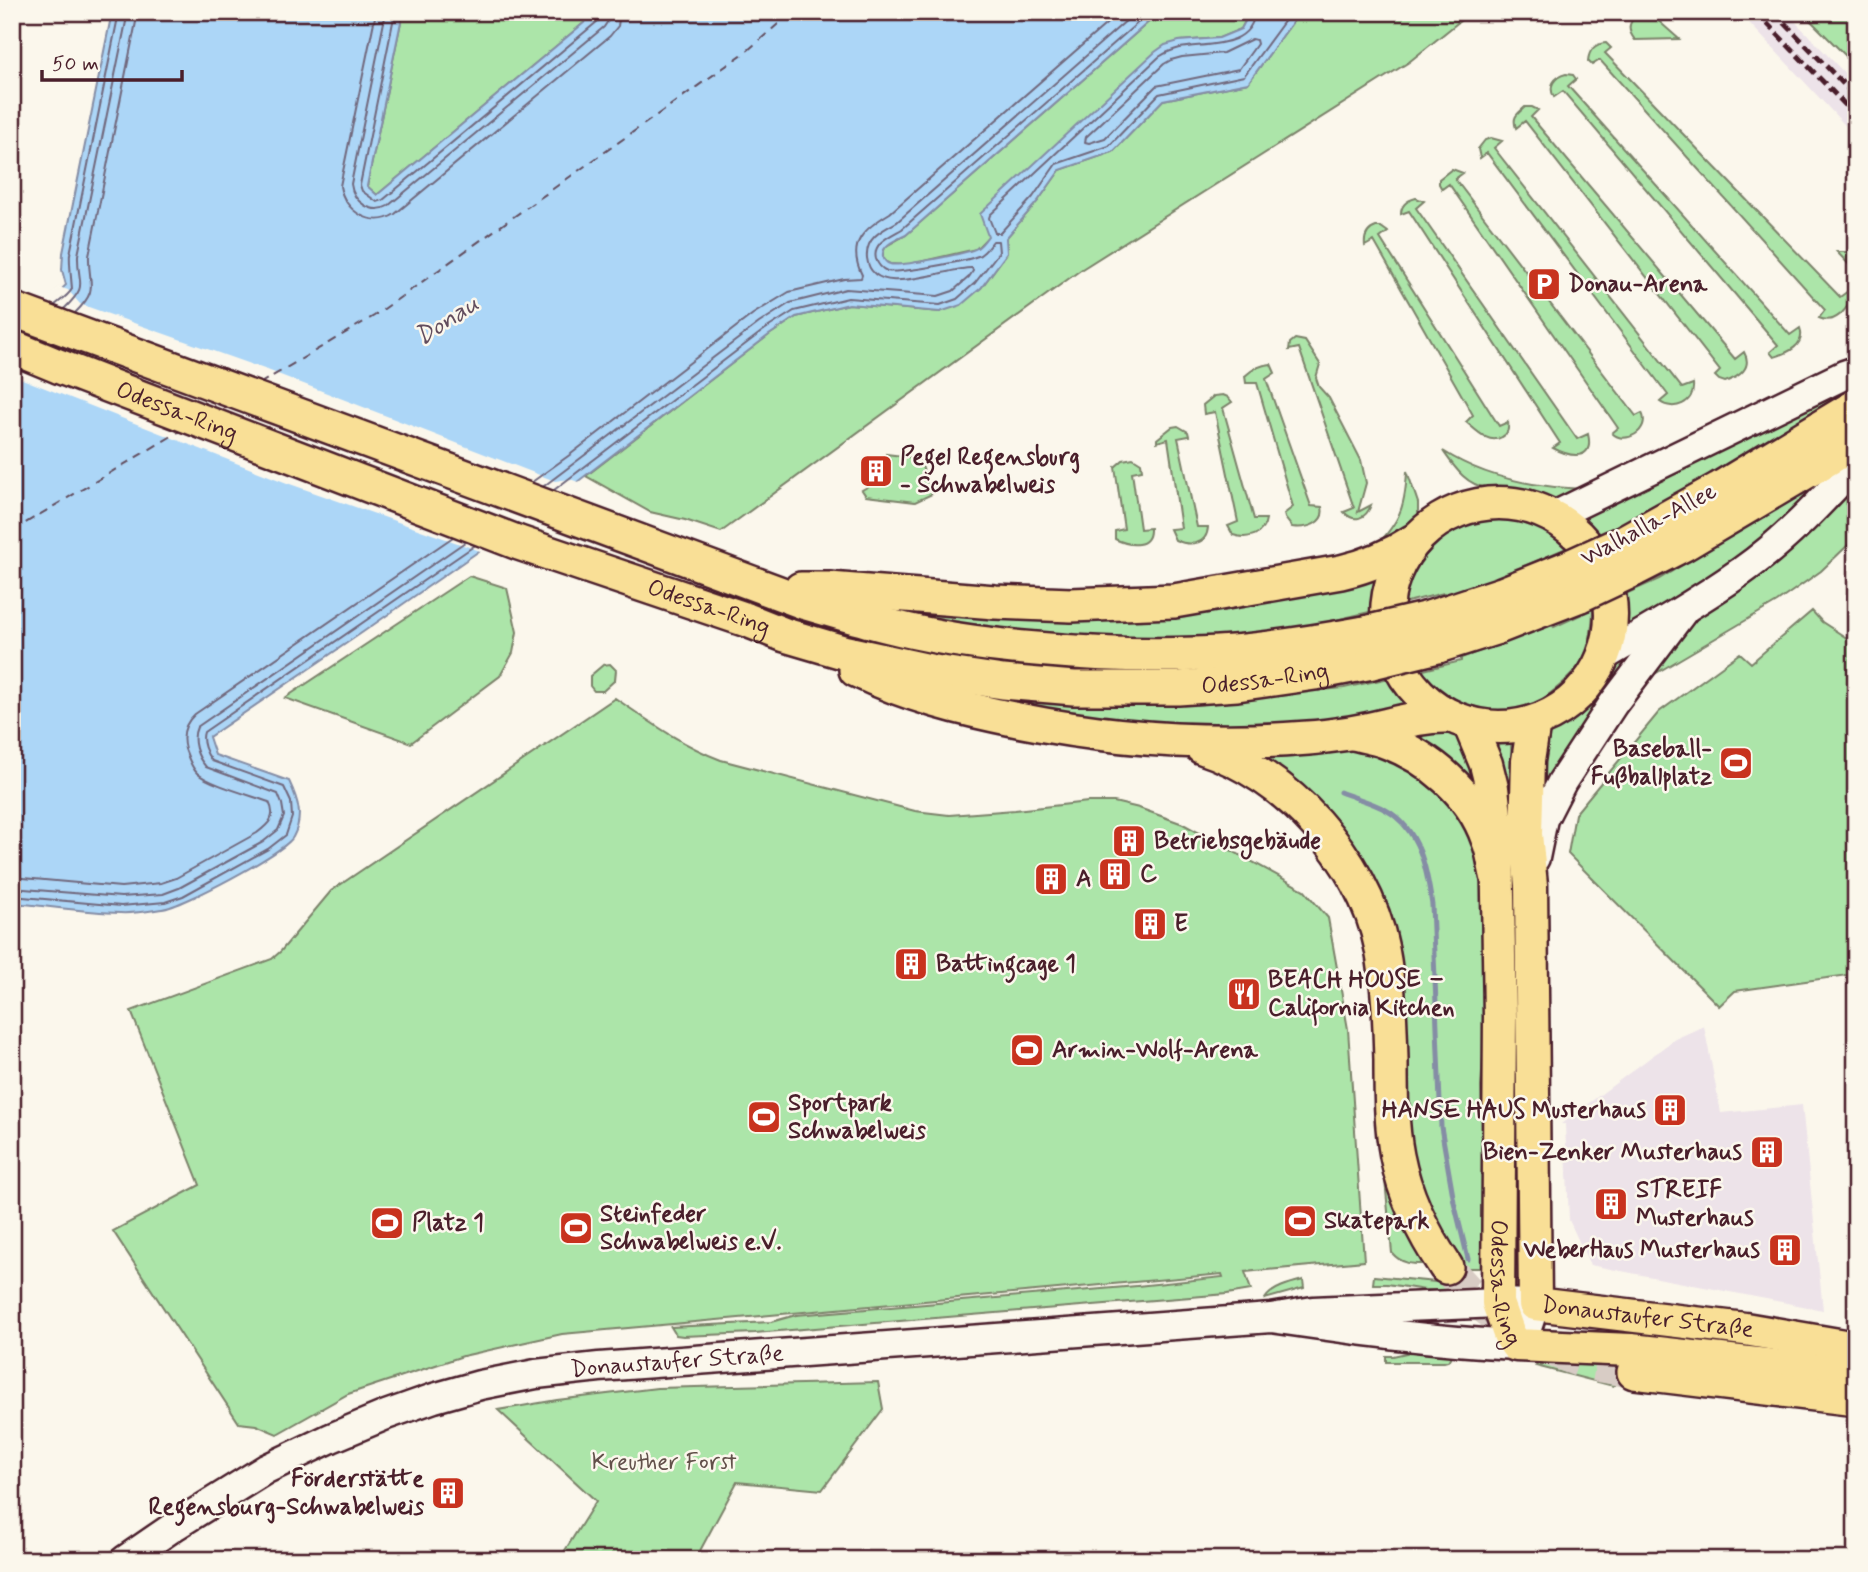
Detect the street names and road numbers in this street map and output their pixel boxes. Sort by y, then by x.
street label: Odessa-Ring [111,374,242,451]
street label: Walhalla-Allee [1576,476,1722,574]
street label: Odessa-Ring [643,572,775,645]
street label: Odessa-Ring [1200,655,1332,702]
street label: Odessa-Ring [1483,1219,1528,1353]
street label: Donaustaufer Straße [1539,1289,1756,1346]
street label: Donaustaufer Straße [569,1338,785,1386]

